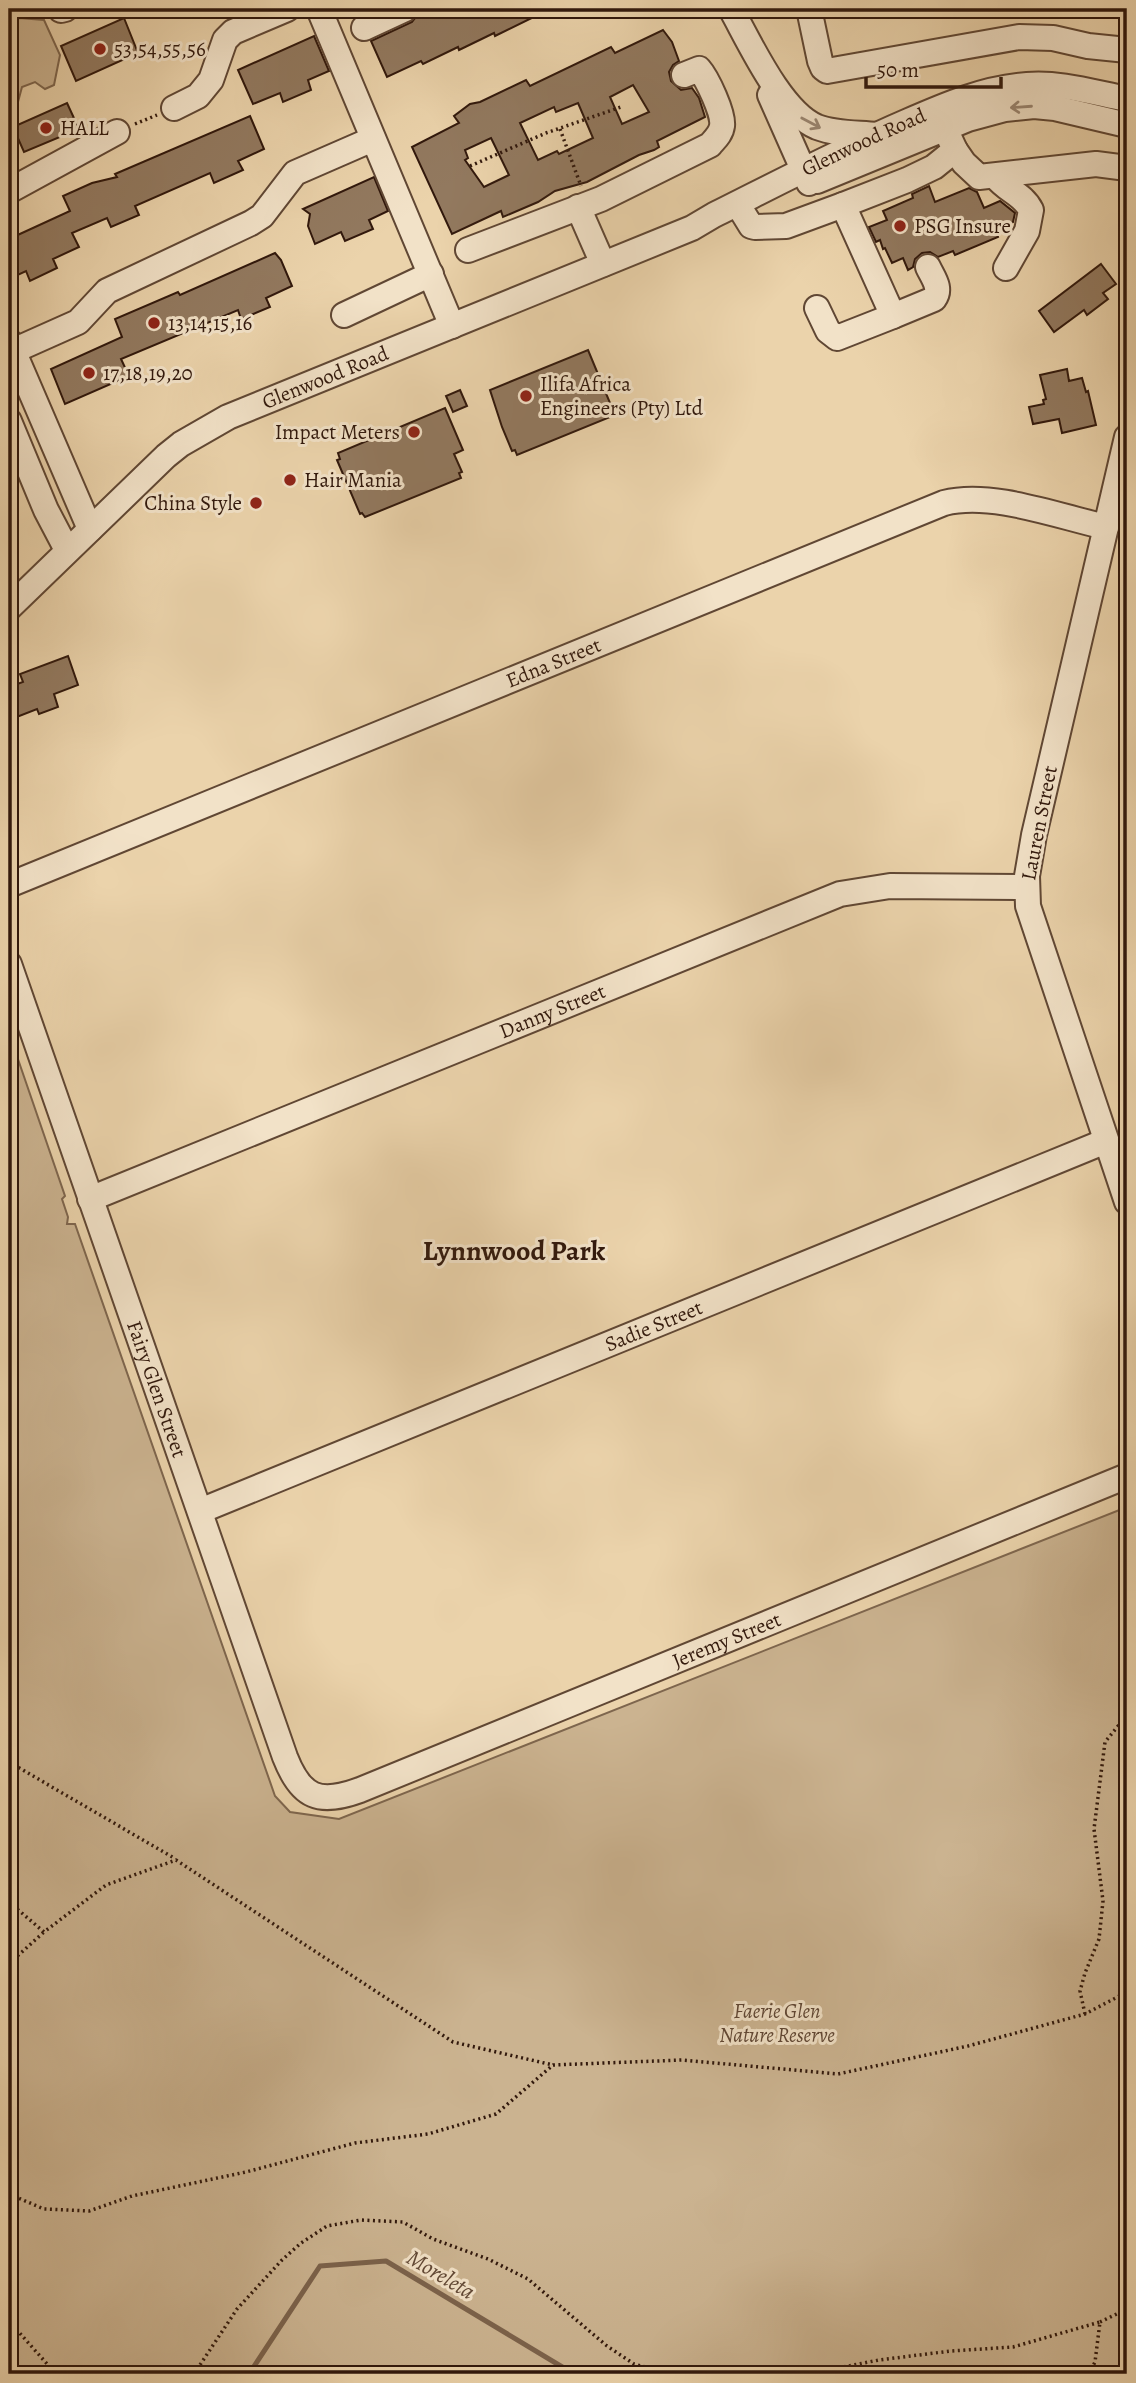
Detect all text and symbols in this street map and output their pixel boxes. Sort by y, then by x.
place label: 53,54,55,56 [114,35,206,63]
marker: 53,54,55,56 [92,41,108,57]
scale bar [866,46,1001,90]
text: 50 m [877,56,919,84]
street label: Glenwood Road [797,101,931,183]
one-way arrow [1010,101,1033,114]
place label: HALL [60,114,109,142]
one-way arrow [801,116,821,130]
marker: HALL [38,120,54,136]
place label: PSG Insure [914,212,1011,240]
marker: PSG Insure [892,218,908,234]
place label: 13,14,15,16 [168,309,253,337]
marker: 13,14,15,16 [146,315,162,331]
street label: Glenwood Road [258,339,393,416]
place label: 17,18,19,20 [103,359,193,387]
marker: 17,18,19,20 [81,365,97,381]
place label: Ilifa Africa Engineers (Pty) Ltd [540,370,704,422]
marker: Ilifa Africa Engineers (Pty) Ltd [518,388,534,404]
place label: Impact Meters [275,418,400,446]
marker: Impact Meters [406,424,422,440]
place label: Hair Mania [304,466,402,494]
marker: Hair Mania [282,472,298,488]
place label: China Style [144,489,242,517]
marker: China Style [248,495,264,511]
street label: Edna Street [502,631,605,695]
street label: Lauren Street [1014,763,1064,883]
street label: Danny Street [495,977,610,1045]
district label: Lynnwood Park [423,1232,606,1270]
street label: Sadie Street [601,1293,707,1358]
street label: Fairy Glen Street [120,1317,194,1461]
street label: Jeremy Street [668,1605,785,1675]
park label: Faerie Glen Nature Reserve [719,1997,835,2049]
water label: Moreleta [401,2242,481,2307]

